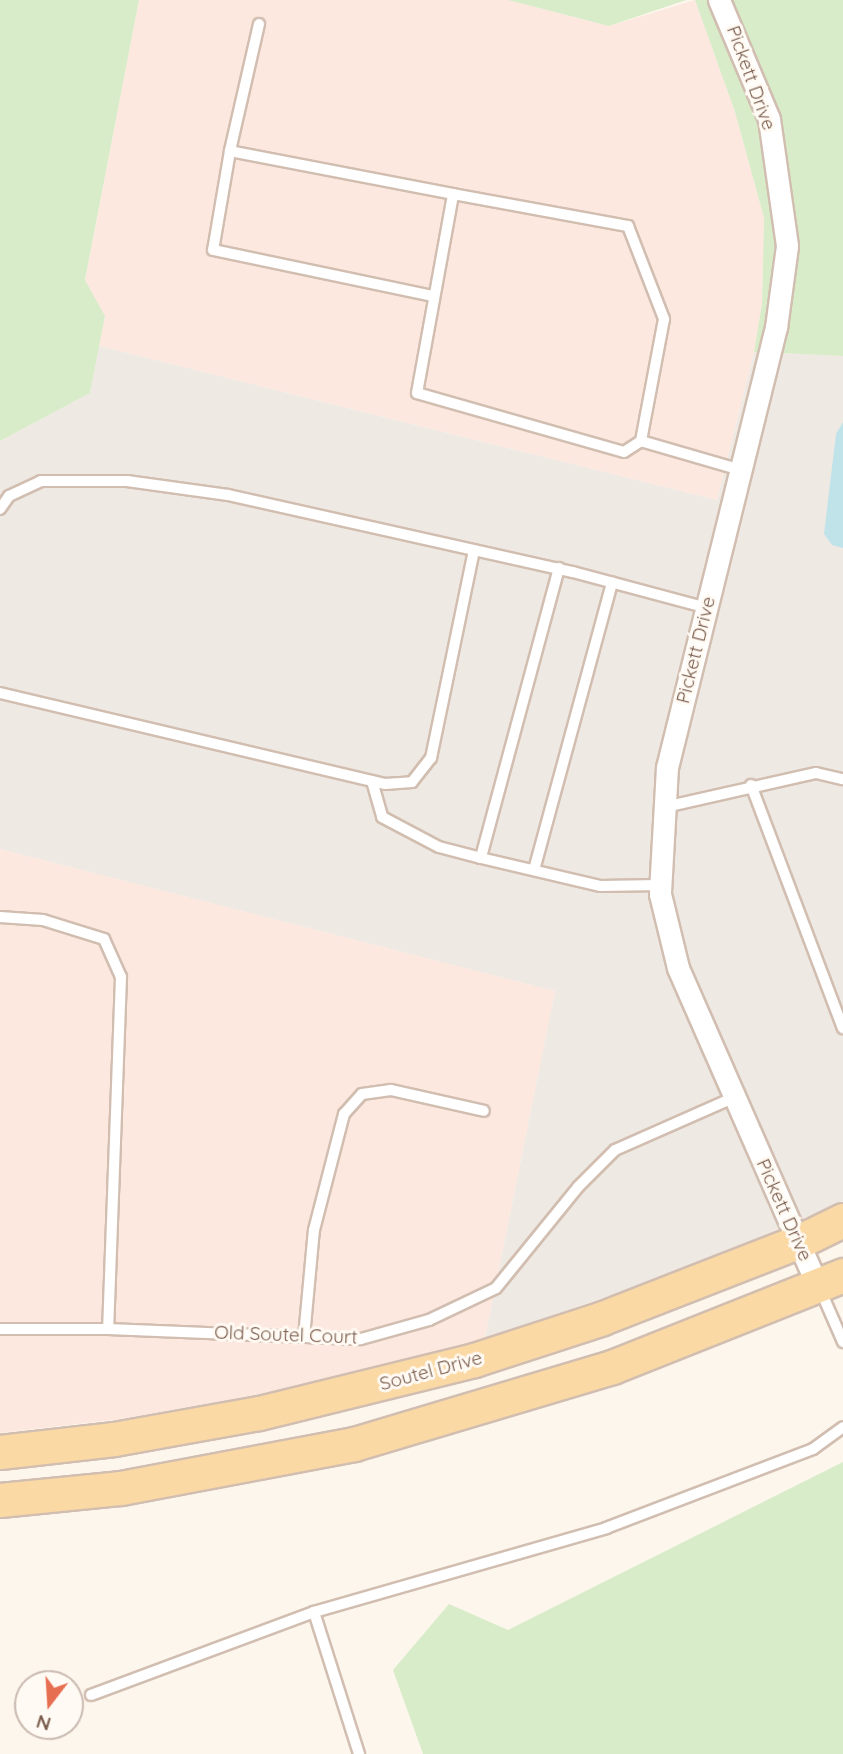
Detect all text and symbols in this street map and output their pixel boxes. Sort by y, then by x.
street label: Pickett Drive [722,23,780,133]
street label: Pickett Drive [672,594,720,706]
street label: Pickett Drive [751,1155,817,1265]
street label: Old Soutel Court [214,1321,358,1349]
street label: Soutel Drive [377,1346,485,1396]
north arrow [14,1670,84,1740]
text: N [33,1710,54,1737]

